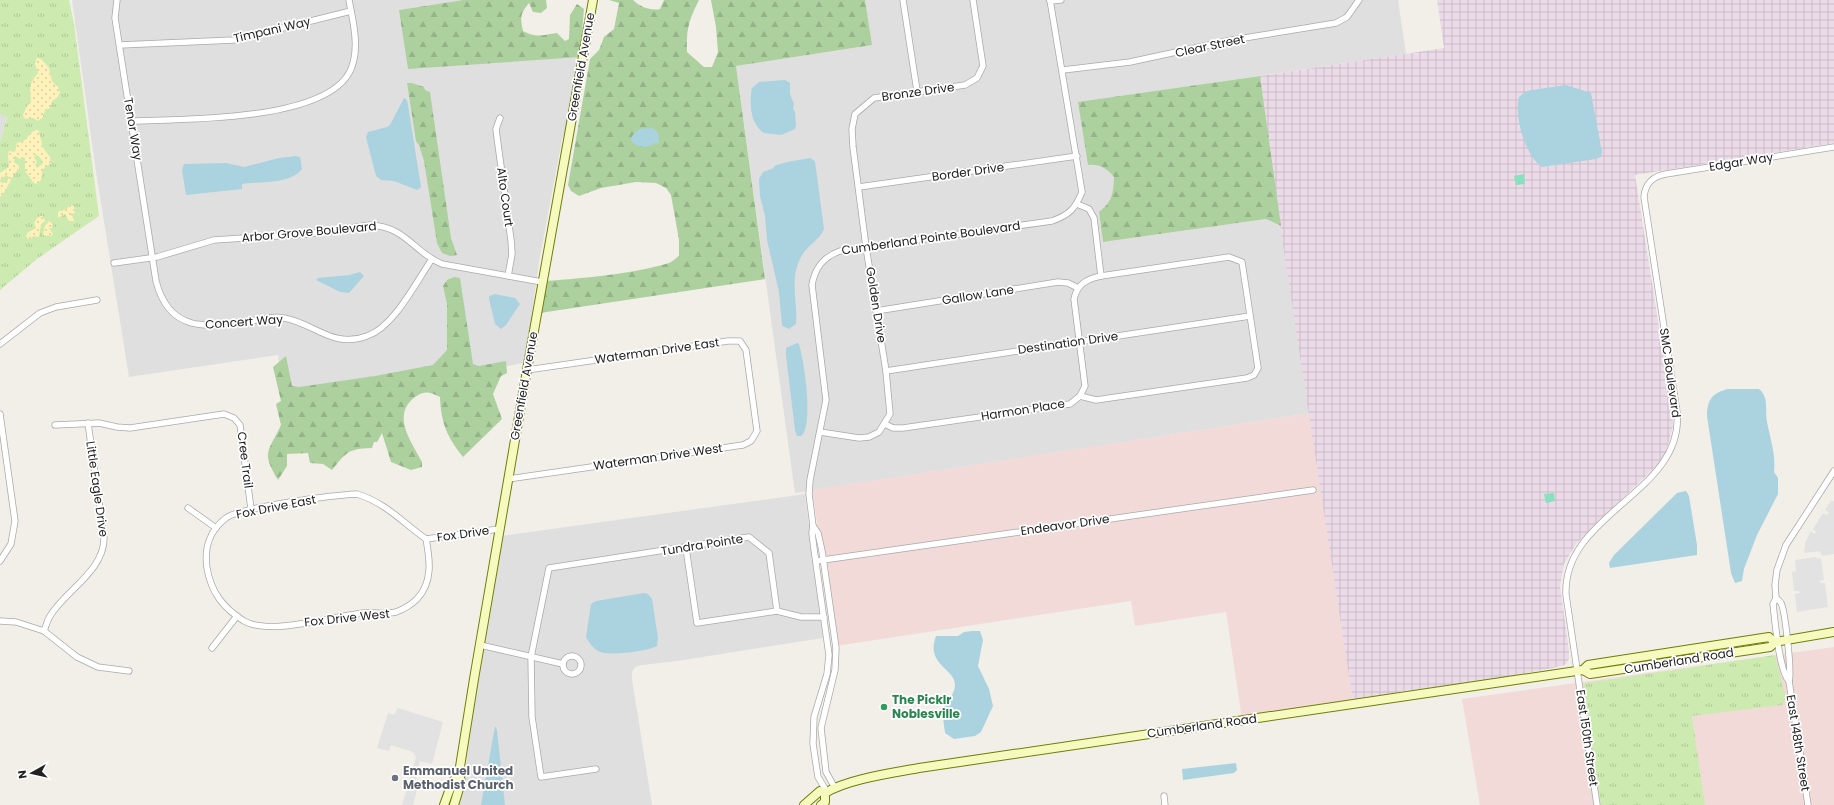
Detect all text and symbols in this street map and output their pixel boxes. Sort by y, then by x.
street label: Greenfield Avenue [563,11,598,123]
street label: Timpani Way [232,12,312,47]
street label: Clear Street [1174,30,1246,61]
street label: Bronze Drive [880,78,955,105]
street label: Tenor Way [120,96,147,162]
street label: Edgar Way [1708,148,1774,175]
street label: Border Drive [931,158,1005,185]
street label: Alto Court [493,166,518,228]
street label: Arbor Grove Boulevard [241,217,377,246]
street label: Cumberland Pointe Boulevard [841,217,1021,258]
street label: Golden Drive [862,266,891,344]
street label: Gallow Lane [941,280,1015,309]
street label: Concert Way [204,310,284,333]
street label: Destination Drive [1017,327,1119,358]
street label: SMC Boulevard [1656,327,1685,419]
street label: Greenfield Avenue [506,330,541,442]
street label: Waterman Drive East [594,333,720,368]
street label: Harmon Place [980,394,1066,425]
street label: Cree Trail [234,431,257,489]
street label: Waterman Drive West [592,439,724,474]
street label: Little Eagle Drive [82,440,113,538]
street label: Fox Drive East [235,490,317,523]
street label: Endeavor Drive [1019,510,1111,539]
street label: Fox Drive [436,521,490,546]
street label: Tundra Pointe [660,530,744,559]
street label: Fox Drive West [303,605,390,630]
street label: Cumberland Road [1623,643,1735,678]
street label: East 150th Street [1572,689,1603,787]
place label: The Picklr Noblesville [892,691,961,722]
street label: East 148th Street [1782,693,1815,792]
marker: The Picklr Noblesville [879,702,889,712]
street label: Cumberland Road [1146,709,1258,742]
north arrow [12,753,52,793]
place label: Emmanuel United Methodist Church [403,762,514,793]
text: N [14,769,31,780]
marker: Emmanuel United Methodist Church [390,773,400,783]

